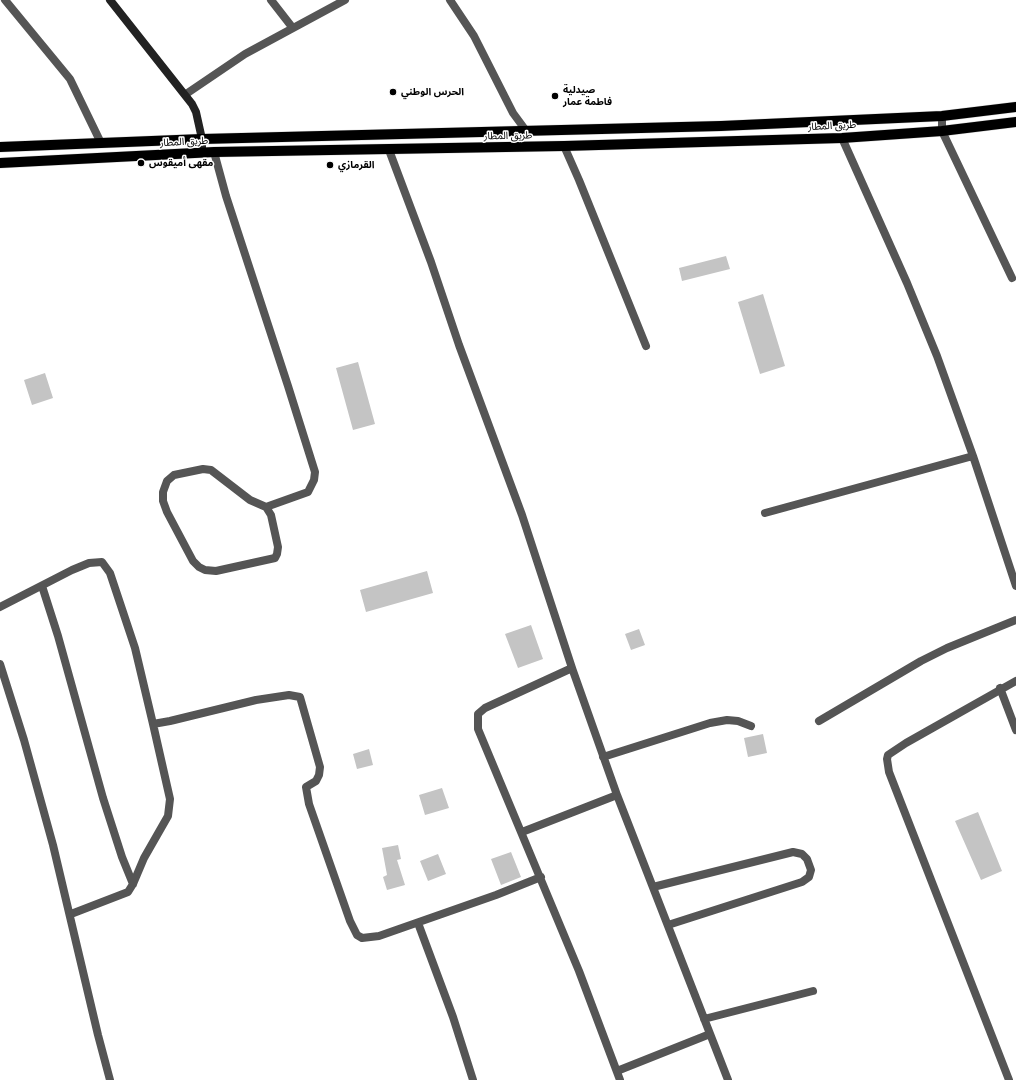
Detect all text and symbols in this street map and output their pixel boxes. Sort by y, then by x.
place label: صيدلية فاطمة عمار [563,84,612,108]
place label: الحرس الوطني [401,86,464,98]
marker: الحرس الوطني [388,87,398,97]
marker: صيدلية فاطمة عمار [550,91,560,101]
street label: طريق المطار [807,119,857,133]
street label: طريق المطار [484,130,532,142]
street label: طريق المطار [159,135,209,149]
place label: مقهى أميقوس [149,157,213,169]
marker: مقهى أميقوس [136,158,146,168]
place label: القرمازي [338,159,374,171]
marker: القرمازي [325,160,335,170]

